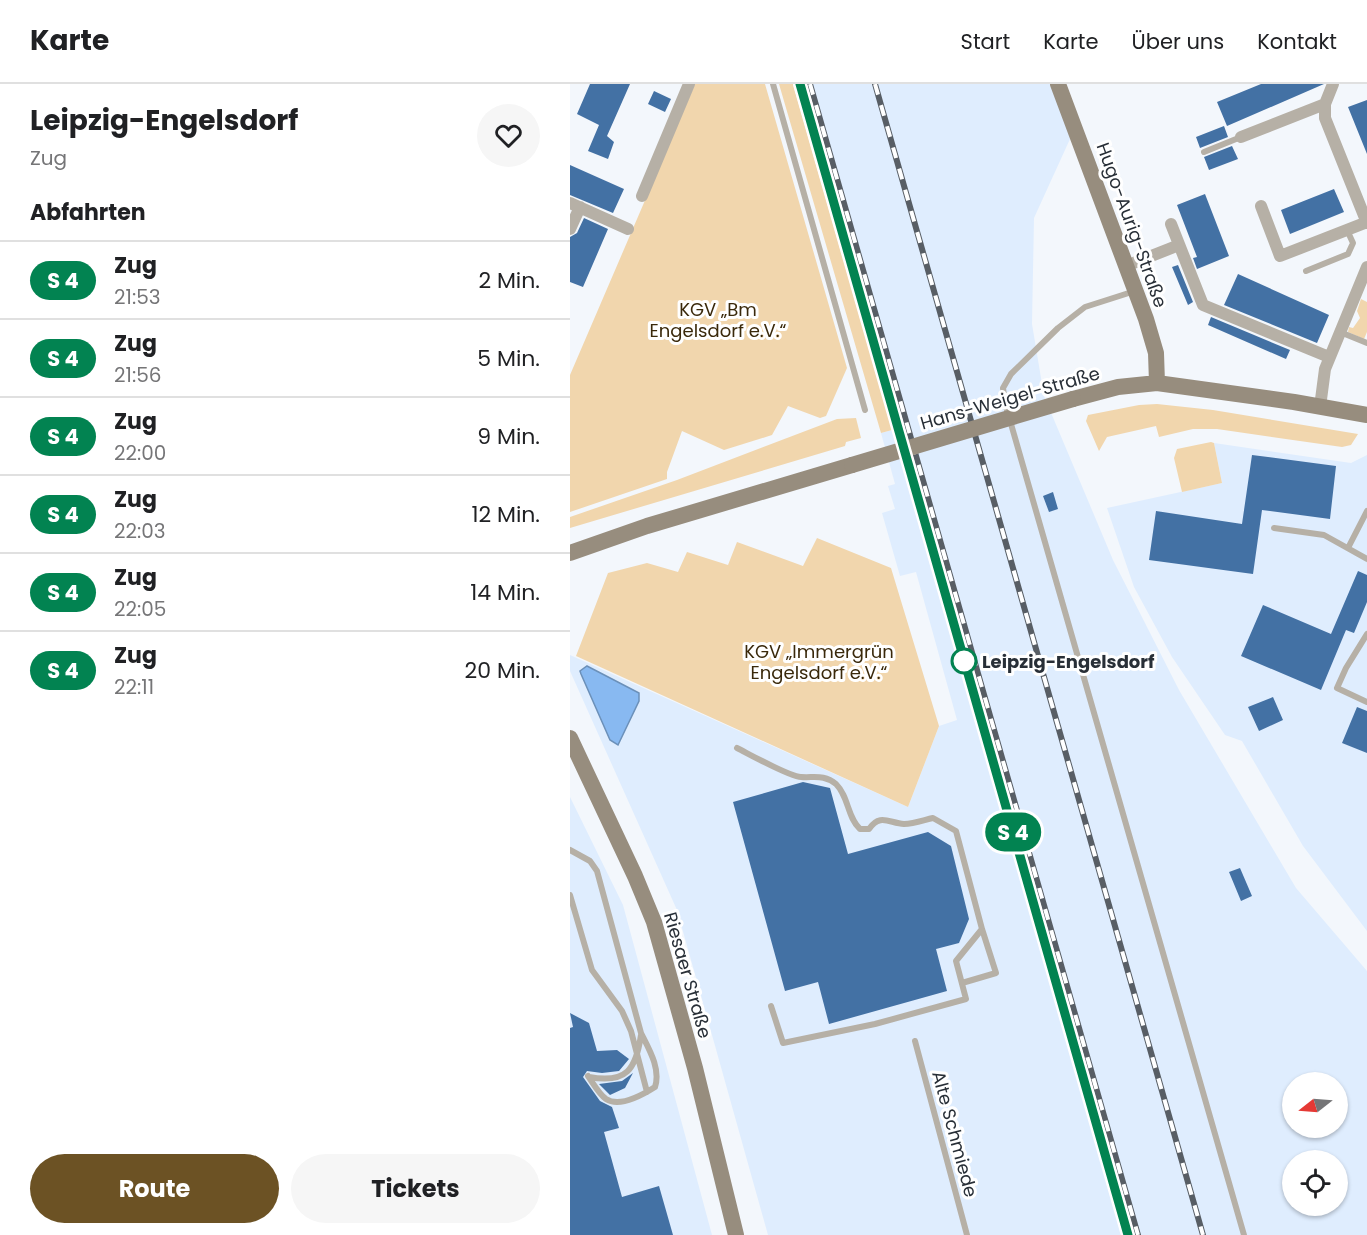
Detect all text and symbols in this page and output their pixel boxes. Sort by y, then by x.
text: Karte [30,21,109,60]
text: Start [961,27,1010,56]
text: Karte [1043,27,1099,56]
text: Über uns [1132,27,1224,56]
text: Kontakt [1257,27,1337,56]
text: Leipzig-Engelsdorf [30,101,298,140]
button: heart [477,104,540,167]
street label: Hugo-Aurig-Straße [1091,139,1173,311]
text: Zug [30,144,67,172]
text: Abfahrten [30,197,146,228]
text: Zug [114,250,157,281]
text: 2 Min. [478,265,540,296]
text: S 4 [47,266,79,295]
text: 21:53 [114,283,161,311]
park label: KGV „Bm Engelsdorf e.V.“ [650,297,787,343]
text: Zug [114,328,157,359]
text: 5 Min. [477,343,540,374]
text: S 4 [47,344,79,373]
street label: Hans-Weigel-Straße [917,360,1103,436]
text: 21:56 [114,361,161,389]
text: Zug [114,406,157,437]
text: 9 Min. [477,421,540,452]
text: S 4 [47,422,79,451]
text: 22:00 [114,439,166,467]
text: Zug [114,484,157,515]
text: 12 Min. [471,499,540,530]
text: S 4 [47,500,79,529]
text: 22:03 [114,517,166,545]
text: Zug [114,562,157,593]
text: 14 Min. [470,577,540,608]
text: S 4 [47,578,79,607]
text: 22:05 [114,595,166,623]
park label: KGV „Immergrün Engelsdorf e.V.“ [744,639,894,685]
text: Zug [114,640,157,671]
marker: Leipzig-Engelsdorf [951,648,977,674]
place label: Leipzig-Engelsdorf [982,649,1155,674]
text: 20 Min. [465,655,540,686]
text: S 4 [47,656,79,685]
text: 22:11 [114,673,154,701]
line badge: S 4 [978,812,1048,852]
text: S 4 [997,818,1029,847]
street label: Riesaer Straße [658,909,718,1041]
street label: Alte Schmiede [926,1068,984,1200]
north arrow [1282,1072,1348,1138]
map controls [1282,1072,1348,1216]
button: locate [1282,1150,1348,1216]
button: Route [30,1154,279,1223]
button: Tickets [291,1154,540,1223]

